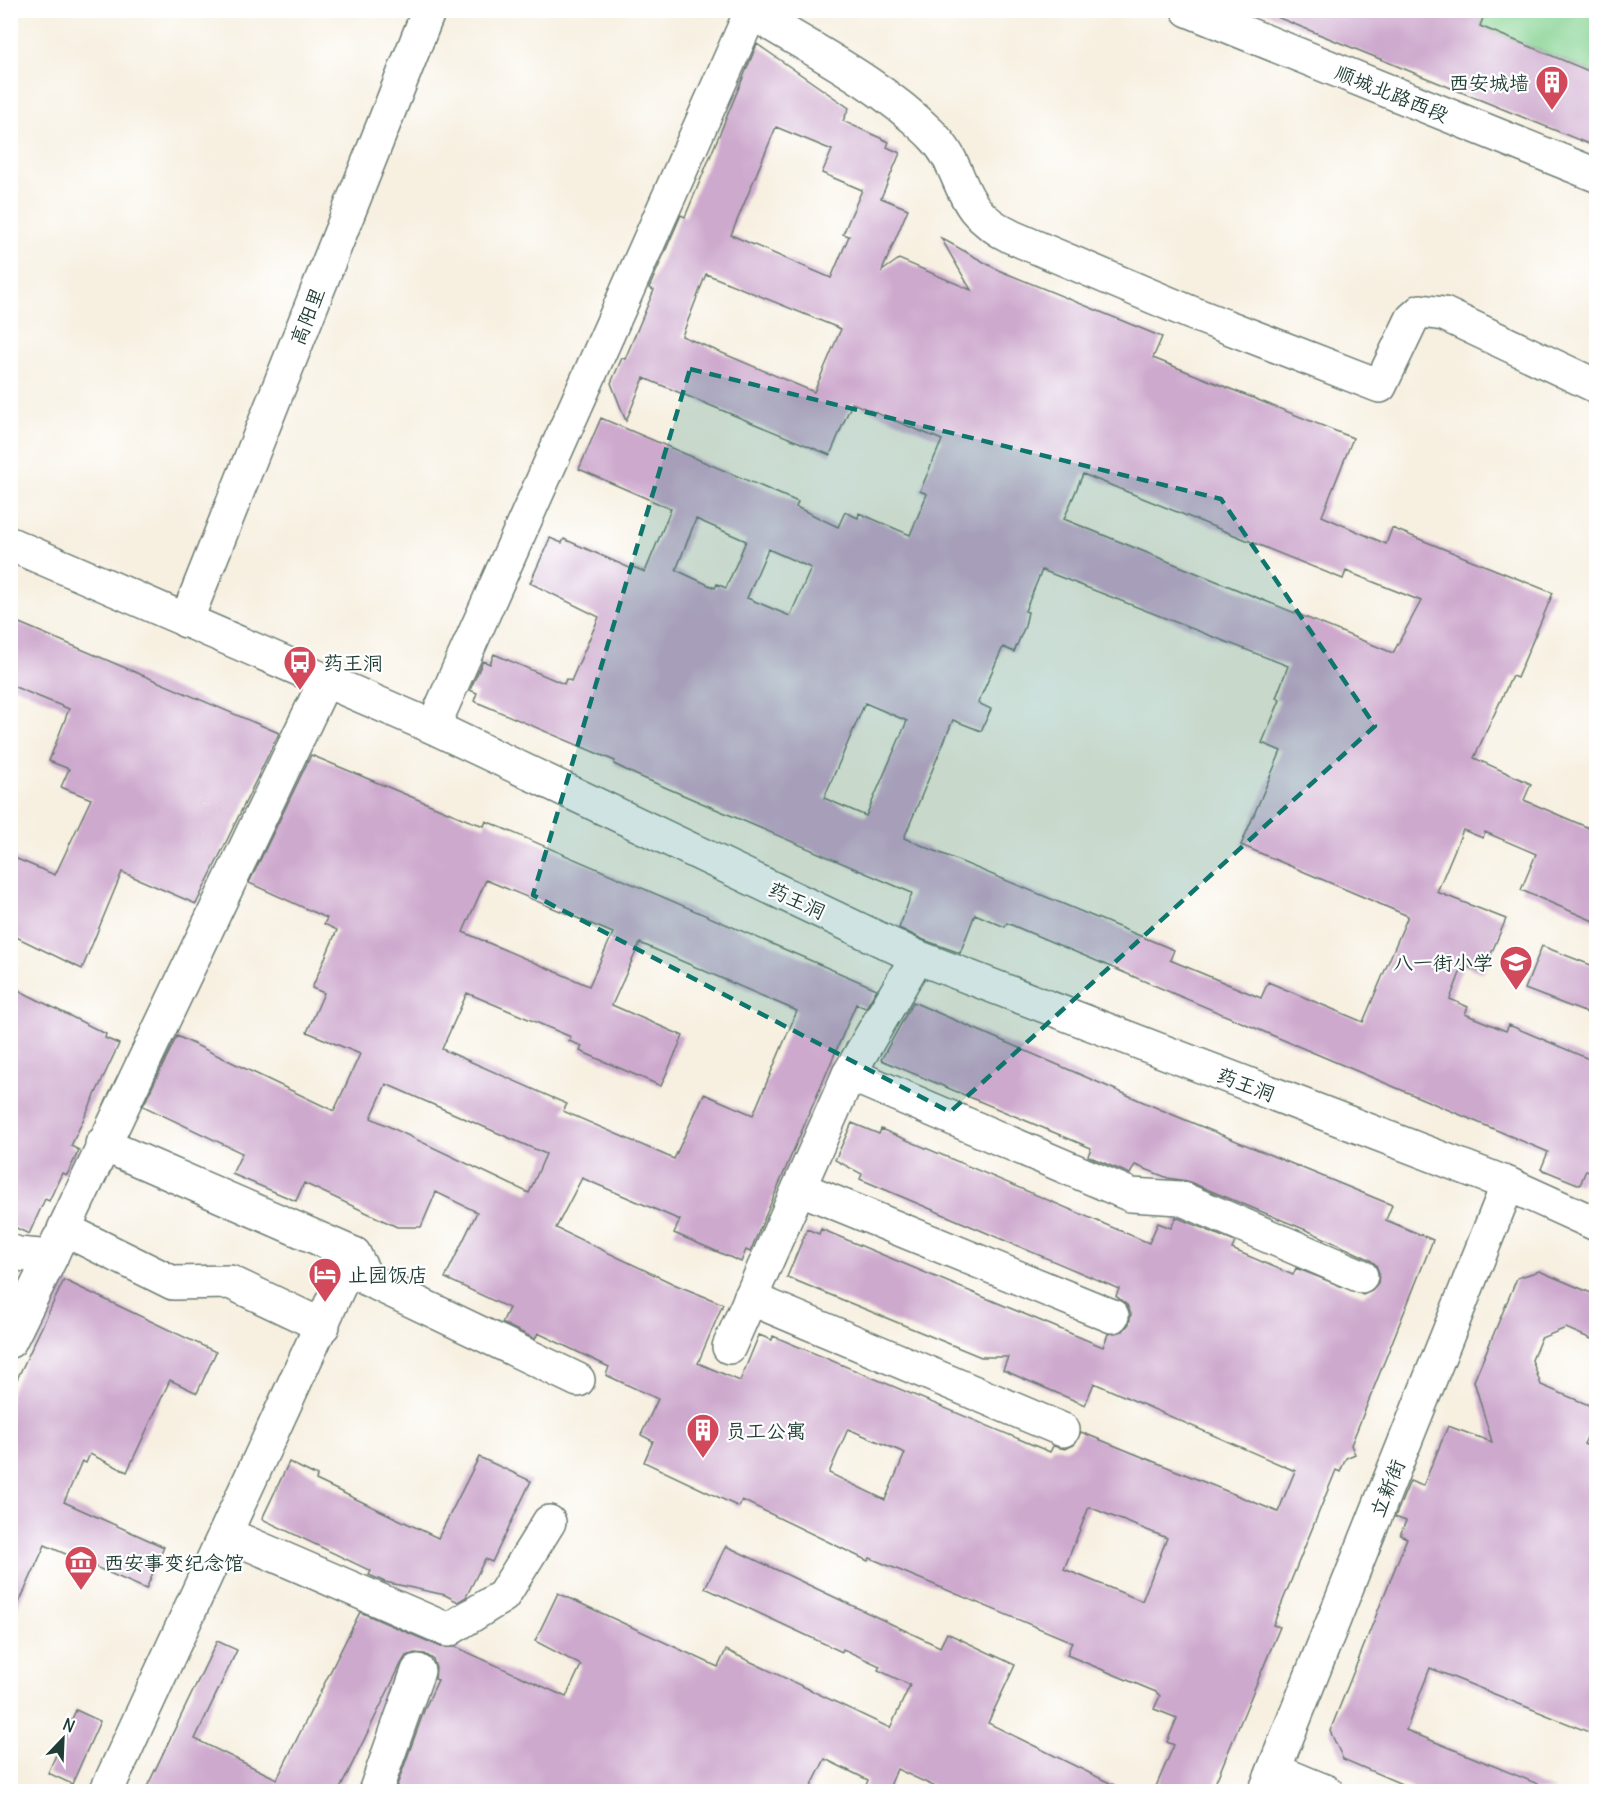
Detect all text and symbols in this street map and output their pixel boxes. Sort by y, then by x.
street label: 顺城北路西段 [1332,59,1452,127]
building icon: 西安城墙 [1534,64,1570,111]
place label: 西安城墙 [1449,70,1529,95]
street label: 高阳里 [284,284,330,348]
bus stop icon: 药王洞 [282,644,318,691]
place label: 药王洞 [323,650,383,675]
street label: 药王洞 [765,876,829,924]
school or university icon: 八一街小学 [1498,944,1534,991]
place label: 八一街小学 [1393,950,1493,975]
street label: 药王洞 [1214,1062,1278,1106]
hotel icon: 止园饭店 [307,1256,343,1303]
place label: 止园饭店 [348,1262,428,1287]
building icon: 员工公寓 [685,1412,721,1459]
place label: 员工公寓 [726,1418,806,1443]
street label: 立新街 [1364,1456,1410,1520]
museum icon: 西安事变纪念馆 [63,1544,99,1591]
place label: 西安事变纪念馆 [104,1550,244,1575]
north arrow [33,1709,93,1769]
text: N [60,1714,78,1737]

